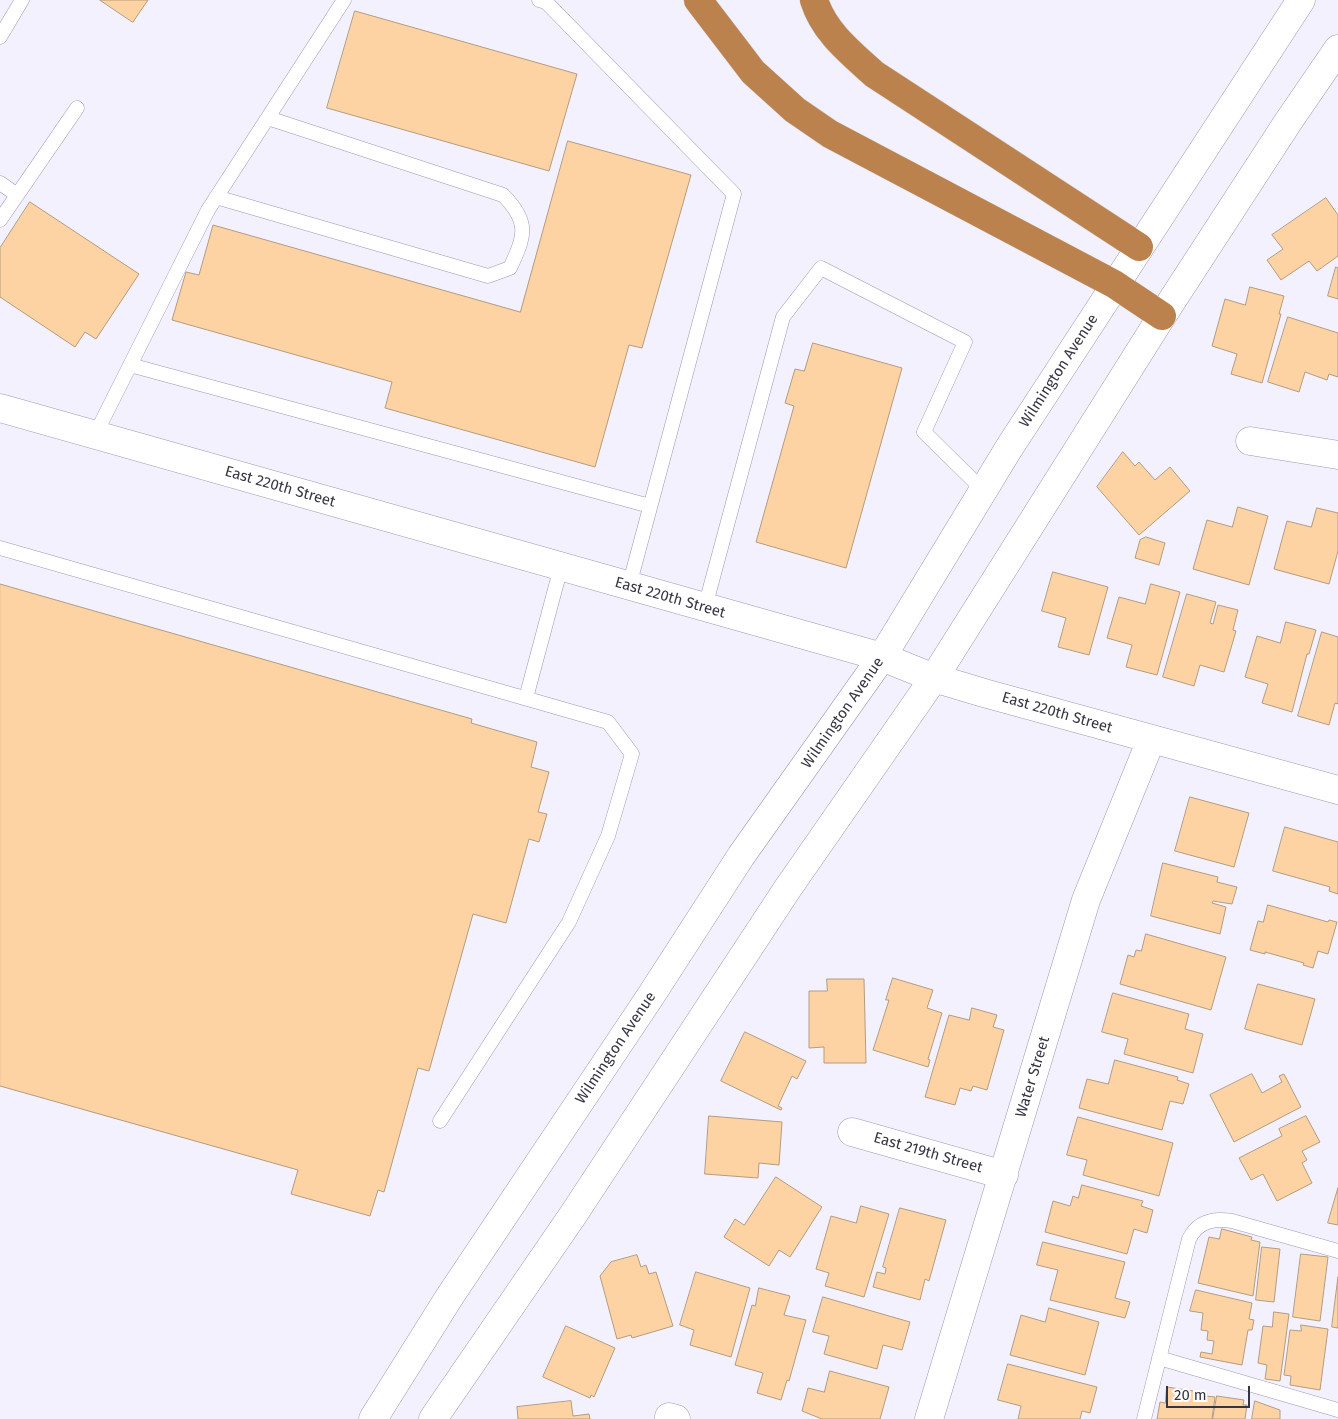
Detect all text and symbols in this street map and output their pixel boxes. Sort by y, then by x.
street label: Wilmington Avenue [1016,311,1102,431]
street label: East 220th Street [223,463,337,511]
street label: East 220th Street [613,574,727,622]
street label: Wilmington Avenue [798,654,888,772]
street label: East 220th Street [1000,689,1114,737]
street label: Wilmington Avenue [572,989,660,1107]
street label: Water Street [1012,1034,1054,1120]
street label: East 219th Street [871,1129,985,1177]
scale bar [1168,1376,1252,1408]
text: 20 m [1174,1386,1207,1404]

